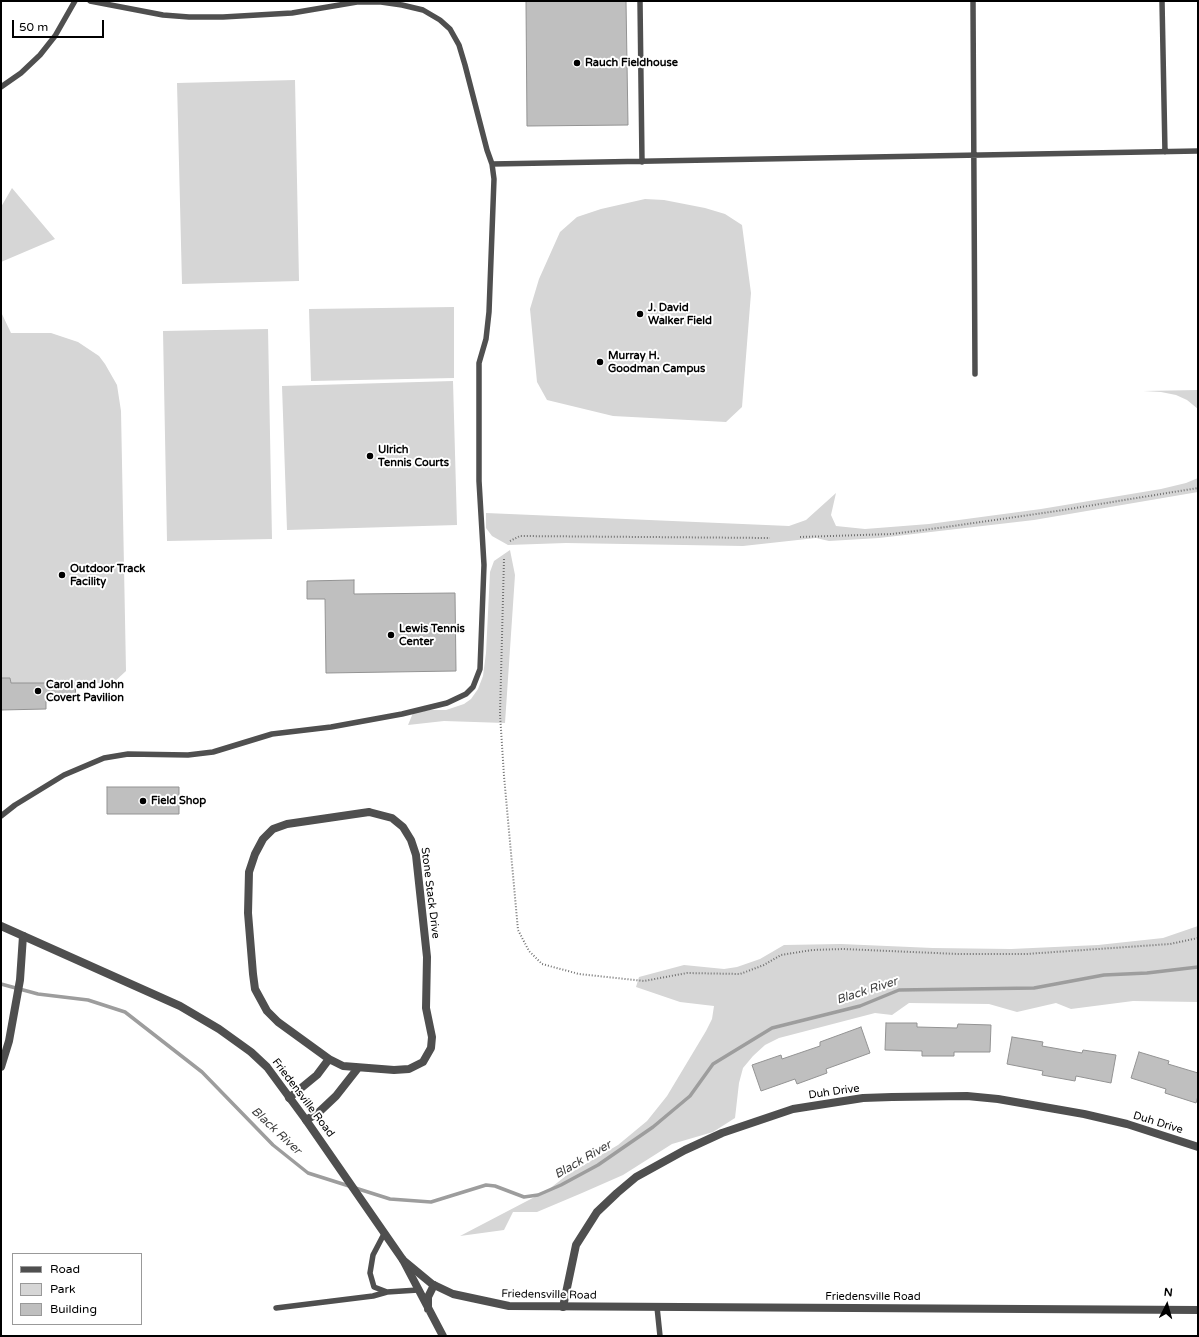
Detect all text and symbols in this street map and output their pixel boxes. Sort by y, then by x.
scale bar [14,12,106,38]
text: 50 m [19,20,48,34]
place label: Rauch Fieldhouse [585,56,678,70]
marker: Rauch Fieldhouse [572,58,582,68]
place label: J. David Walker Field [648,301,712,327]
marker: J. David Walker Field [635,309,645,319]
place label: Murray H. Goodman Campus [608,349,705,375]
marker: Murray H. Goodman Campus [595,357,605,367]
place label: Ulrich Tennis Courts [378,443,449,469]
marker: Ulrich Tennis Courts [365,451,375,461]
place label: Outdoor Track Facility [70,562,145,588]
marker: Outdoor Track Facility [57,570,67,580]
place label: Lewis Tennis Center [399,622,465,648]
marker: Lewis Tennis Center [386,630,396,640]
place label: Carol and John Covert Pavilion [46,678,124,704]
marker: Carol and John Covert Pavilion [33,686,43,696]
place label: Field Shop [151,794,206,808]
marker: Field Shop [138,796,148,806]
street label: Stone Stack Drive [418,847,442,939]
water label: Black River [835,974,899,1008]
street label: Friedensville Road [269,1056,337,1140]
street label: Duh Drive [808,1082,860,1102]
water label: Black River [248,1104,304,1158]
street label: Duh Drive [1131,1109,1185,1137]
water label: Black River [552,1138,614,1182]
legend [12,1253,142,1325]
text: Road [50,1262,80,1276]
text: Park [50,1282,76,1296]
north arrow [1147,1285,1187,1325]
text: N [1163,1286,1173,1299]
street label: Friedensville Road [501,1288,597,1302]
street label: Friedensville Road [825,1290,921,1304]
text: Building [50,1302,97,1316]

